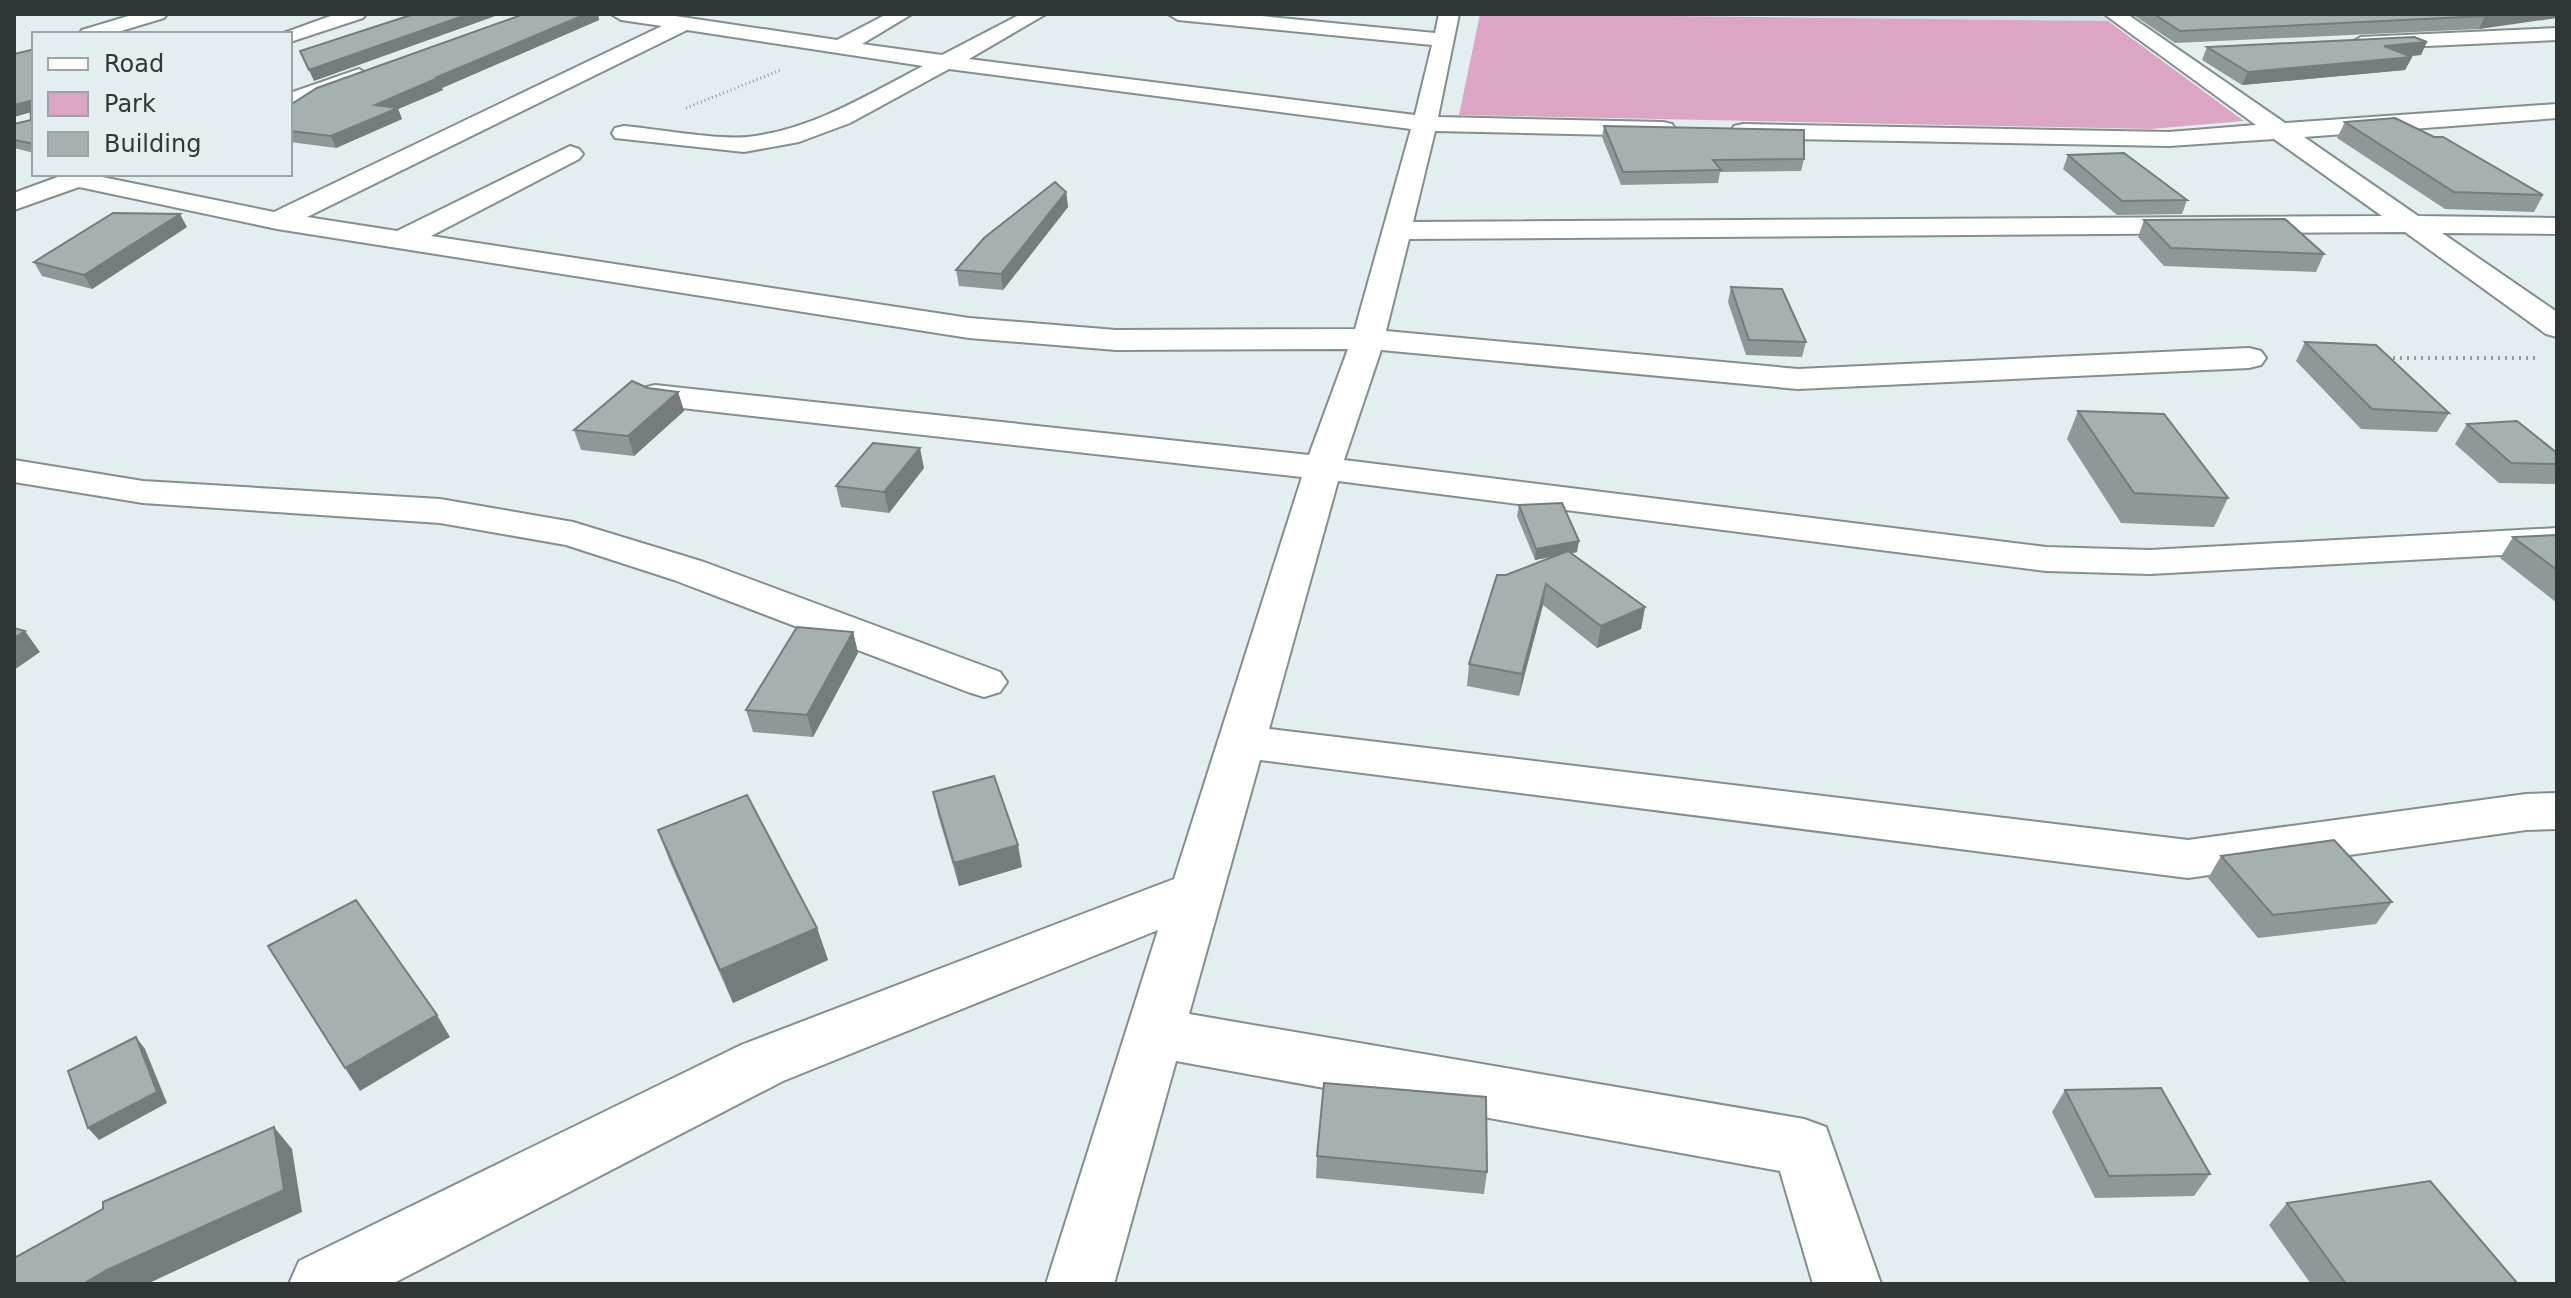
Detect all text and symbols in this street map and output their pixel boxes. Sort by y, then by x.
legend [32,32,292,176]
text: Road [104,50,164,78]
text: Park [104,90,156,118]
text: Building [104,130,201,158]

